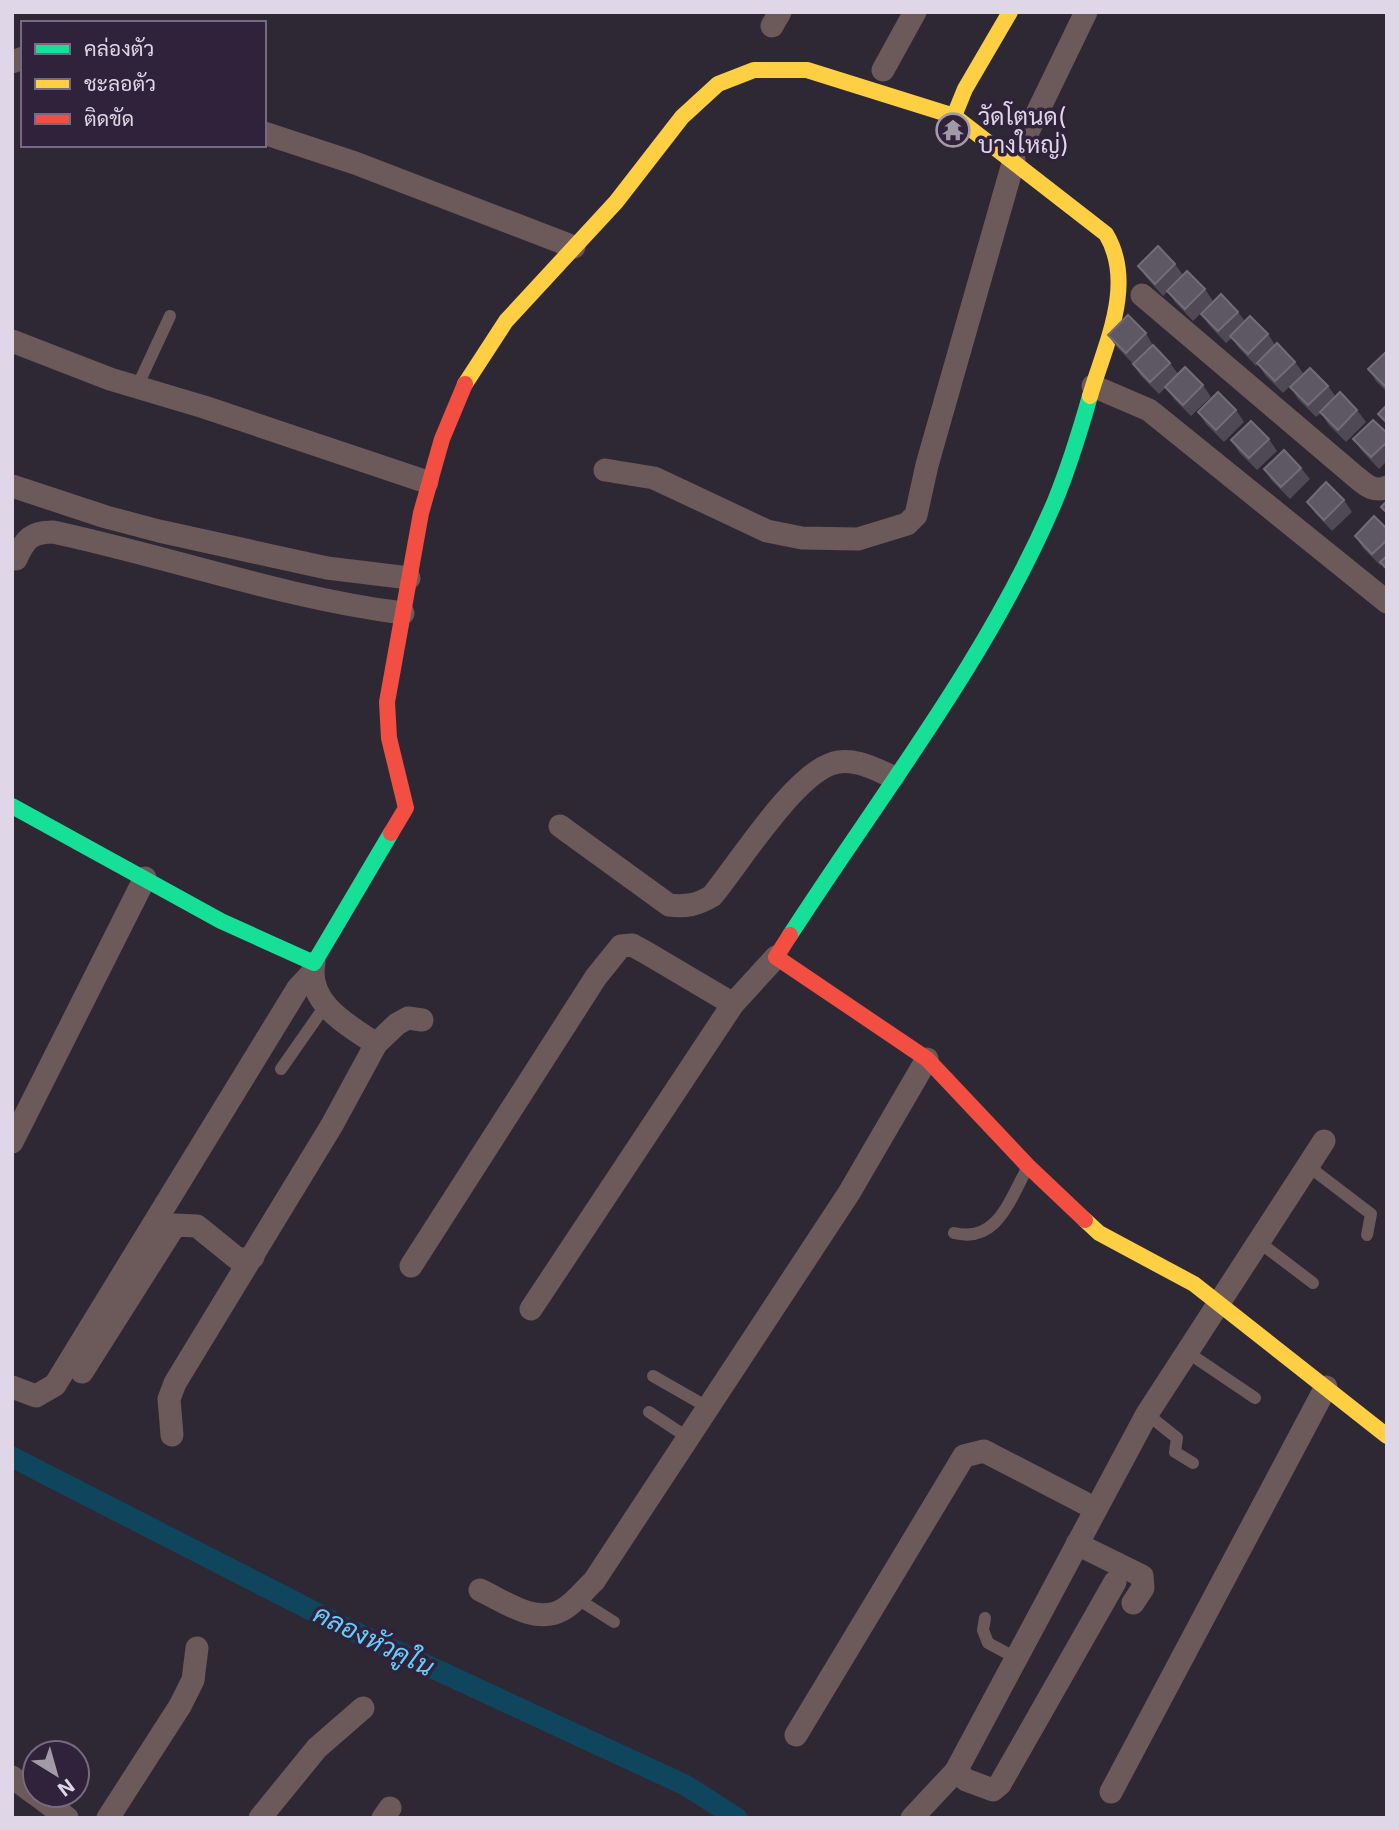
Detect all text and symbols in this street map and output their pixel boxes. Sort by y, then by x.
legend [21,21,266,147]
text: คล่องตัว [84,36,154,61]
text: ชะลอตัว [84,71,156,96]
place label: วัดโตนด( บางใหญ่) [978,101,1069,159]
text: ติดขัด [84,106,134,131]
temple icon: วัดโตนด( บางใหญ่) [934,111,972,149]
water label: คลองหัวคูใน [307,1598,440,1685]
north arrow [21,1739,91,1809]
text: N [53,1774,79,1801]

